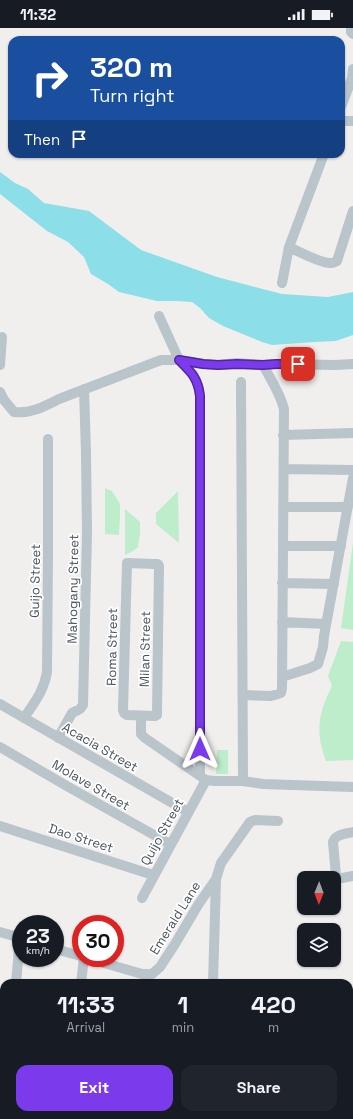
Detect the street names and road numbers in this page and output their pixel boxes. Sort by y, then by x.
street label: Mahogany Street [64,534,82,644]
street label: Guijo Street [26,544,44,618]
street label: Roma Street [103,608,121,686]
street label: Milan Street [136,611,154,687]
street label: Acacia Street [59,718,141,776]
street label: Molave Street [49,756,133,814]
street label: Quijo Street [137,795,187,869]
street label: Dao Street [46,820,116,856]
street label: Emerald Lane [146,878,204,958]

